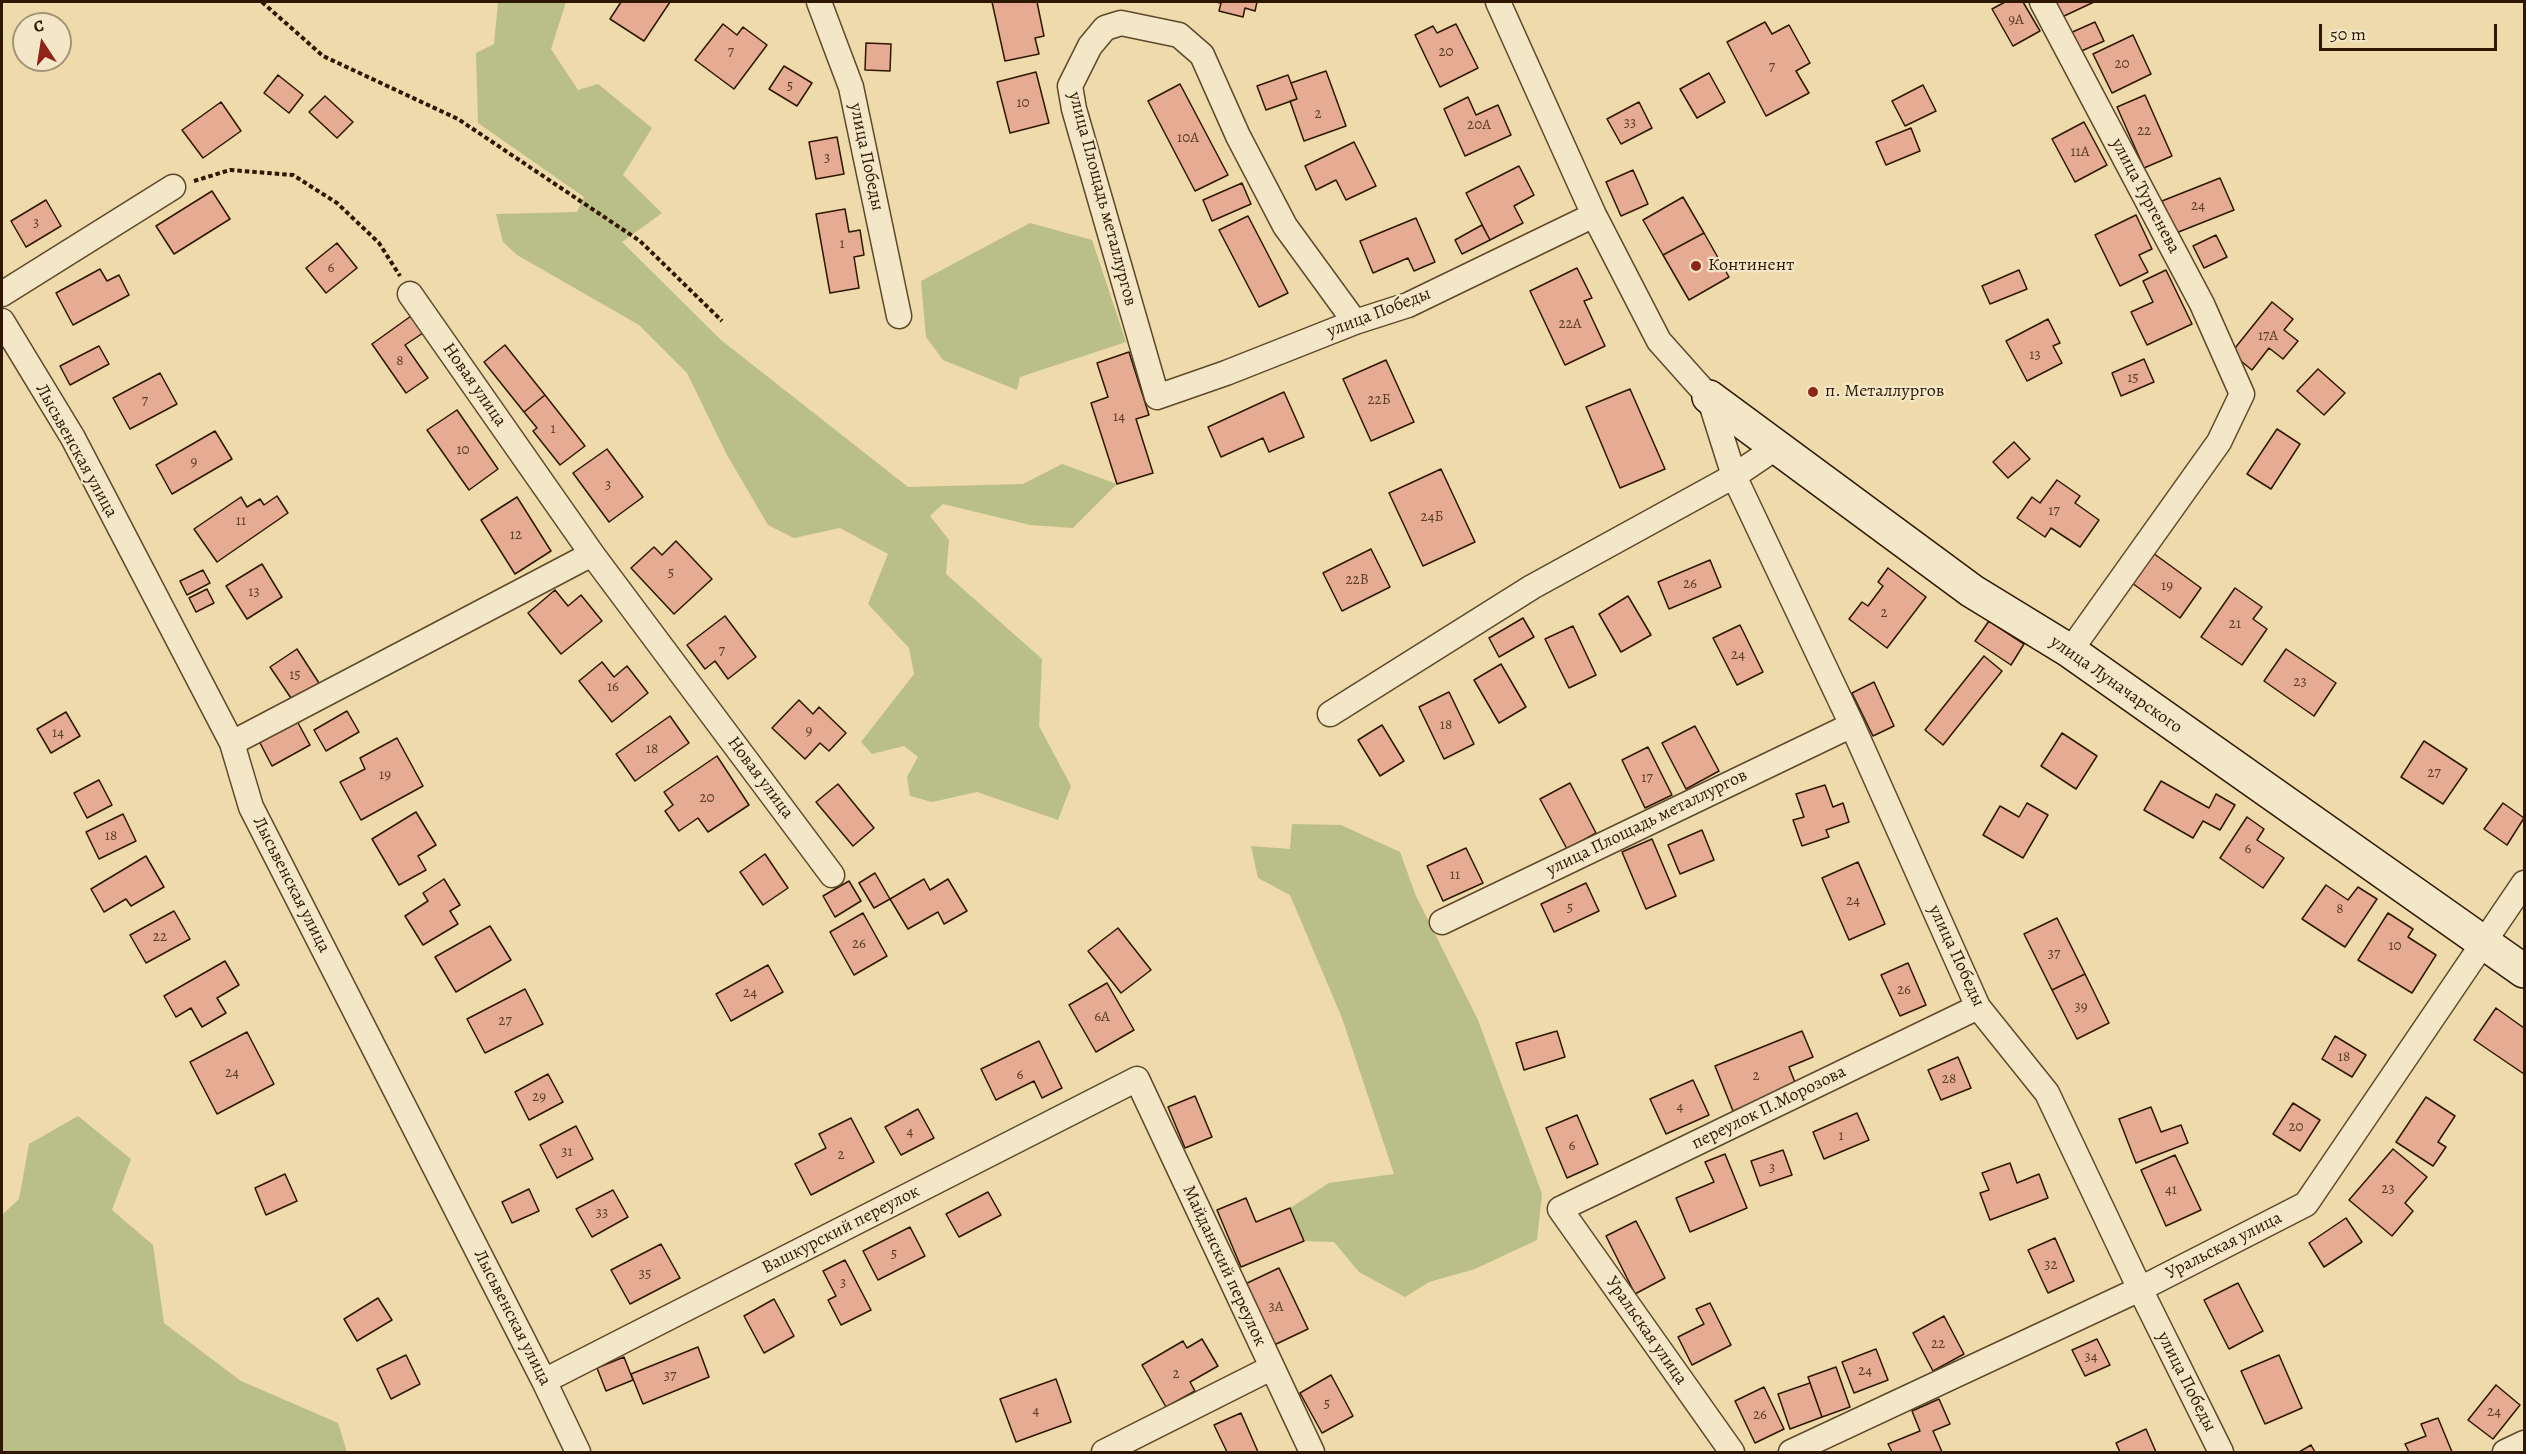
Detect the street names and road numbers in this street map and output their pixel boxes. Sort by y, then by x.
street label: улица Площадь металлургов [1063,89,1141,309]
street label: улица Победы [844,101,888,213]
street label: улица Тургенева [2106,135,2184,257]
street label: улица Победы [1324,283,1434,343]
street label: Новая улица [437,339,511,431]
street label: Лысьвенская улица [30,380,122,522]
street label: улица Луначарского [2046,631,2186,739]
street label: Новая улица [722,733,798,823]
street label: улица Площадь металлургов [1543,765,1751,881]
street label: Лысьвенская улица [247,813,335,957]
street label: улица Победы [1923,902,1989,1010]
street label: переулок П.Морозова [1688,1061,1850,1155]
street label: Вашкурский переулок [758,1181,924,1279]
street label: Майданский переулок [1177,1182,1271,1350]
street label: Уральская улица [2162,1207,2286,1285]
street label: Лысьвенская улица [468,1246,556,1390]
street label: Уральская улица [1601,1273,1691,1389]
street label: улица Победы [2152,1328,2220,1436]

